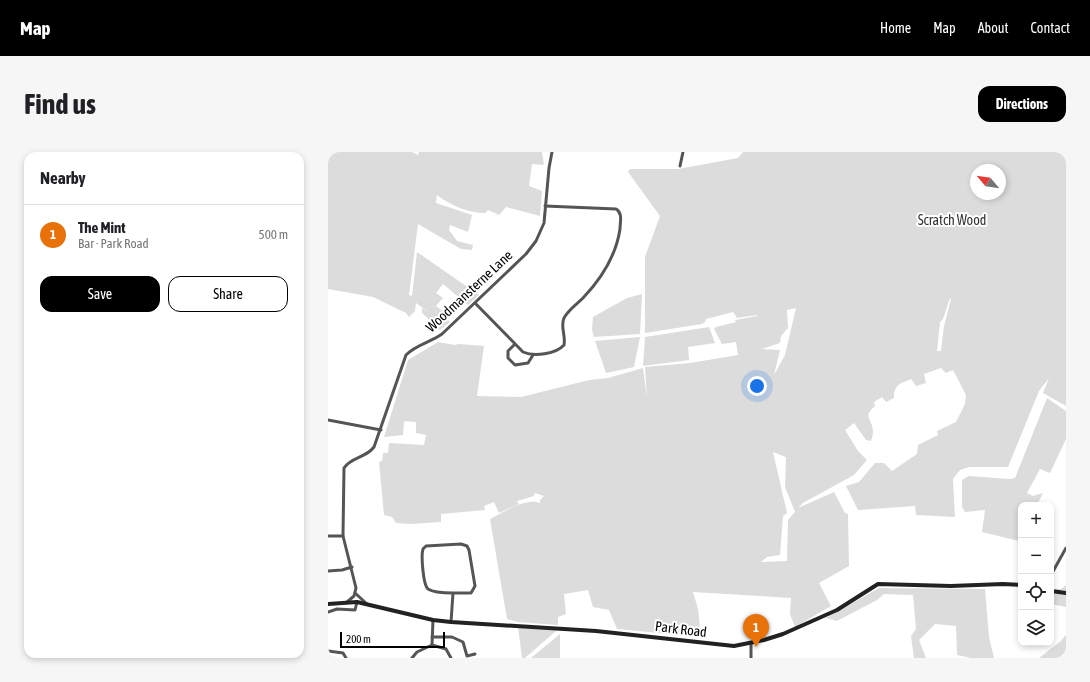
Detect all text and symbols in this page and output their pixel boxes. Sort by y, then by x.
text: Map [20,17,51,39]
text: Home [880,20,911,36]
text: Map [933,20,956,36]
text: About [978,20,1009,36]
text: Contact [1031,20,1070,36]
button: Directions [978,86,1066,122]
text: Find us [24,88,96,120]
north arrow [970,164,1006,200]
text: Nearby [40,168,86,188]
park label: Scratch Wood [918,212,986,228]
text: The Mint [78,219,126,236]
text: 1 [50,227,56,242]
text: 500 m [259,227,288,242]
text: Bar · Park Road [78,236,149,251]
street label: Woodmansterne Lane [422,247,516,335]
button: Save [40,276,160,312]
button: Share [168,276,288,312]
your location [747,376,767,396]
map controls [1018,502,1054,646]
button: + [1018,502,1054,538]
button: − [1018,538,1054,574]
button: locate [1018,574,1054,610]
button: layers [1018,610,1054,646]
pin: 1 [743,614,769,647]
street label: Park Road [654,618,708,640]
scale bar [340,630,445,649]
text: 200 m [346,633,371,645]

